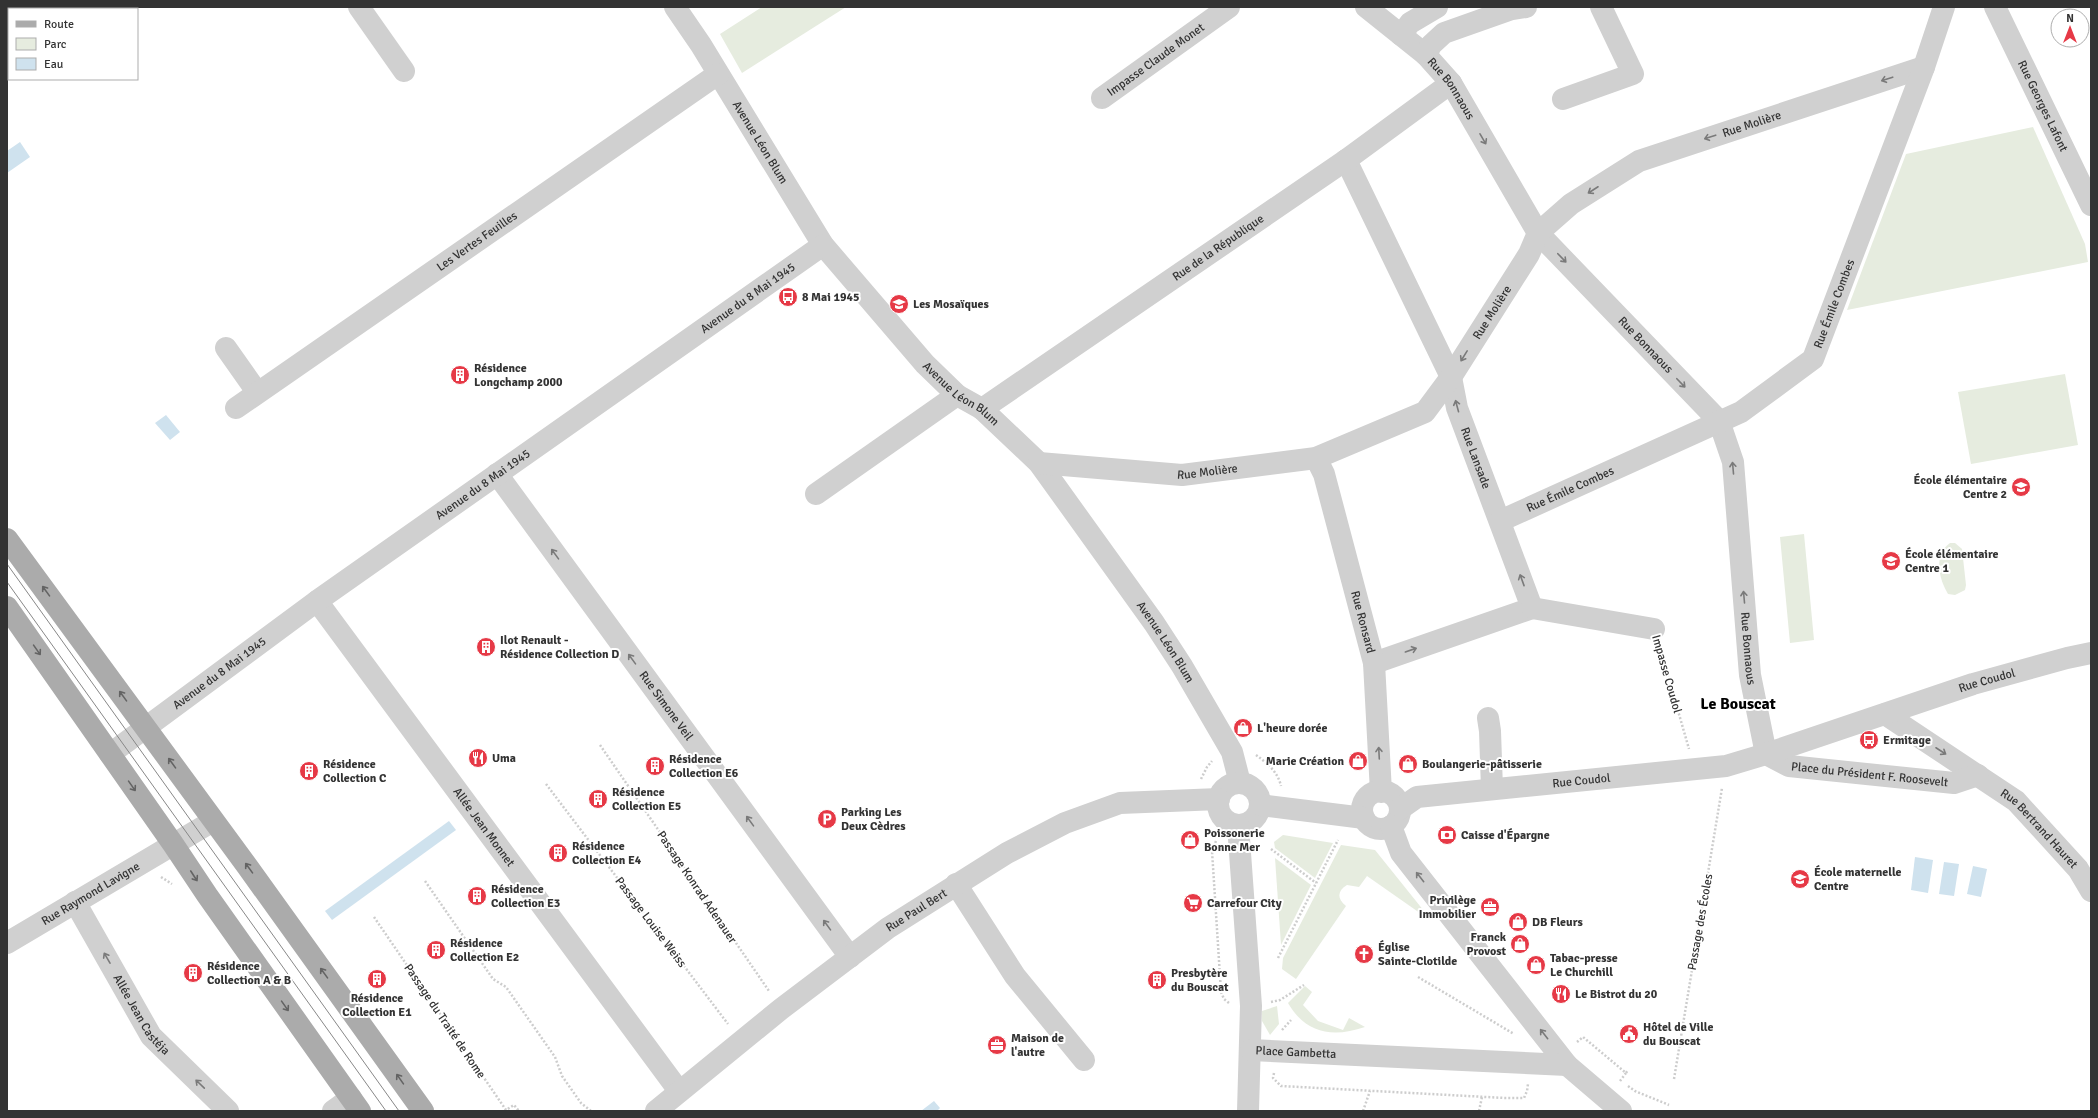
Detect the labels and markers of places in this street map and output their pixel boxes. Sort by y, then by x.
bus stop icon: 8 Mai 1945 [777,286,799,308]
place label: 8 Mai 1945 [802,290,859,305]
school or university icon: Les Mosaïques [888,293,910,315]
place label: Les Mosaïques [913,297,989,312]
place label: Résidence Longchamp 2000 [474,361,563,390]
building icon: Résidence Longchamp 2000 [449,364,471,386]
place label: École élémentaire Centre 2 [1914,473,2007,502]
school or university icon: École élémentaire Centre 2 [2010,476,2032,498]
place label: École élémentaire Centre 1 [1905,547,1999,576]
school or university icon: École élémentaire Centre 1 [1880,550,1902,572]
place label: Ilot Renault - Résidence Collection D [500,633,619,662]
building icon: Ilot Renault - Résidence Collection D [475,636,497,658]
shop icon: L'heure dorée [1232,717,1254,739]
place label: L'heure dorée [1257,721,1328,736]
bus stop icon: Ermitage [1858,729,1880,751]
place label: Ermitage [1883,733,1931,748]
restaurant icon: Uma [467,747,489,769]
shop icon: Marie Création [1347,750,1369,772]
place label: Uma [492,751,516,766]
place label: Résidence Collection E6 [669,752,739,781]
shop icon: Boulangerie-pâtisserie [1397,753,1419,775]
place label: Marie Création [1266,754,1344,769]
building icon: Résidence Collection E6 [644,755,666,777]
place label: Résidence Collection C [323,757,387,786]
place label: Boulangerie-pâtisserie [1422,757,1542,772]
building icon: Résidence Collection C [298,760,320,782]
place label: Résidence Collection E5 [612,785,681,814]
building icon: Résidence Collection E5 [587,788,609,810]
place label: Parking Les Deux Cèdres [841,805,906,834]
parking icon: Parking Les Deux Cèdres [816,808,838,830]
bank icon: Caisse d'Épargne [1436,824,1458,846]
place label: Poissonerie Bonne Mer [1204,826,1265,855]
place label: Caisse d'Épargne [1461,828,1550,843]
shop icon: Poissonerie Bonne Mer [1179,829,1201,851]
place label: Résidence Collection E4 [572,839,642,868]
building icon: Résidence Collection E4 [547,842,569,864]
place label: École maternelle Centre [1814,865,1902,894]
school or university icon: École maternelle Centre [1789,868,1811,890]
place label: Résidence Collection E3 [491,882,560,911]
building icon: Résidence Collection E3 [466,885,488,907]
supermarket icon: Carrefour City [1182,892,1204,914]
place label: Privilège Immobilier [1419,893,1476,922]
place label: Carrefour City [1207,896,1282,911]
office icon: Privilège Immobilier [1479,896,1501,918]
shop icon: DB Fleurs [1507,911,1529,933]
place label: DB Fleurs [1532,915,1583,930]
place label: Franck Provost [1467,930,1507,959]
shop icon: Franck Provost [1509,933,1531,955]
place label: Résidence Collection E2 [450,936,519,965]
building icon: Résidence Collection E2 [425,939,447,961]
place label: Église Sainte-Clotilde [1378,940,1457,969]
church icon: Église Sainte-Clotilde [1353,943,1375,965]
place label: Tabac-presse Le Churchill [1550,951,1618,980]
shop icon: Tabac-presse Le Churchill [1525,954,1547,976]
place label: Résidence Collection A & B [207,959,291,988]
building icon: Résidence Collection A & B [182,962,204,984]
place label: Presbytère du Bouscat [1171,966,1229,995]
building icon: Résidence Collection E1 [366,968,388,990]
building icon: Presbytère du Bouscat [1146,969,1168,991]
restaurant icon: Le Bistrot du 20 [1550,983,1572,1005]
place label: Le Bistrot du 20 [1575,987,1658,1002]
place label: Résidence Collection E1 [342,991,412,1020]
place label: Hôtel de Ville du Bouscat [1643,1020,1713,1049]
public building icon: Hôtel de Ville du Bouscat [1618,1023,1640,1045]
place label: Maison de l'autre [1011,1031,1064,1060]
office icon: Maison de l'autre [986,1034,1008,1056]

